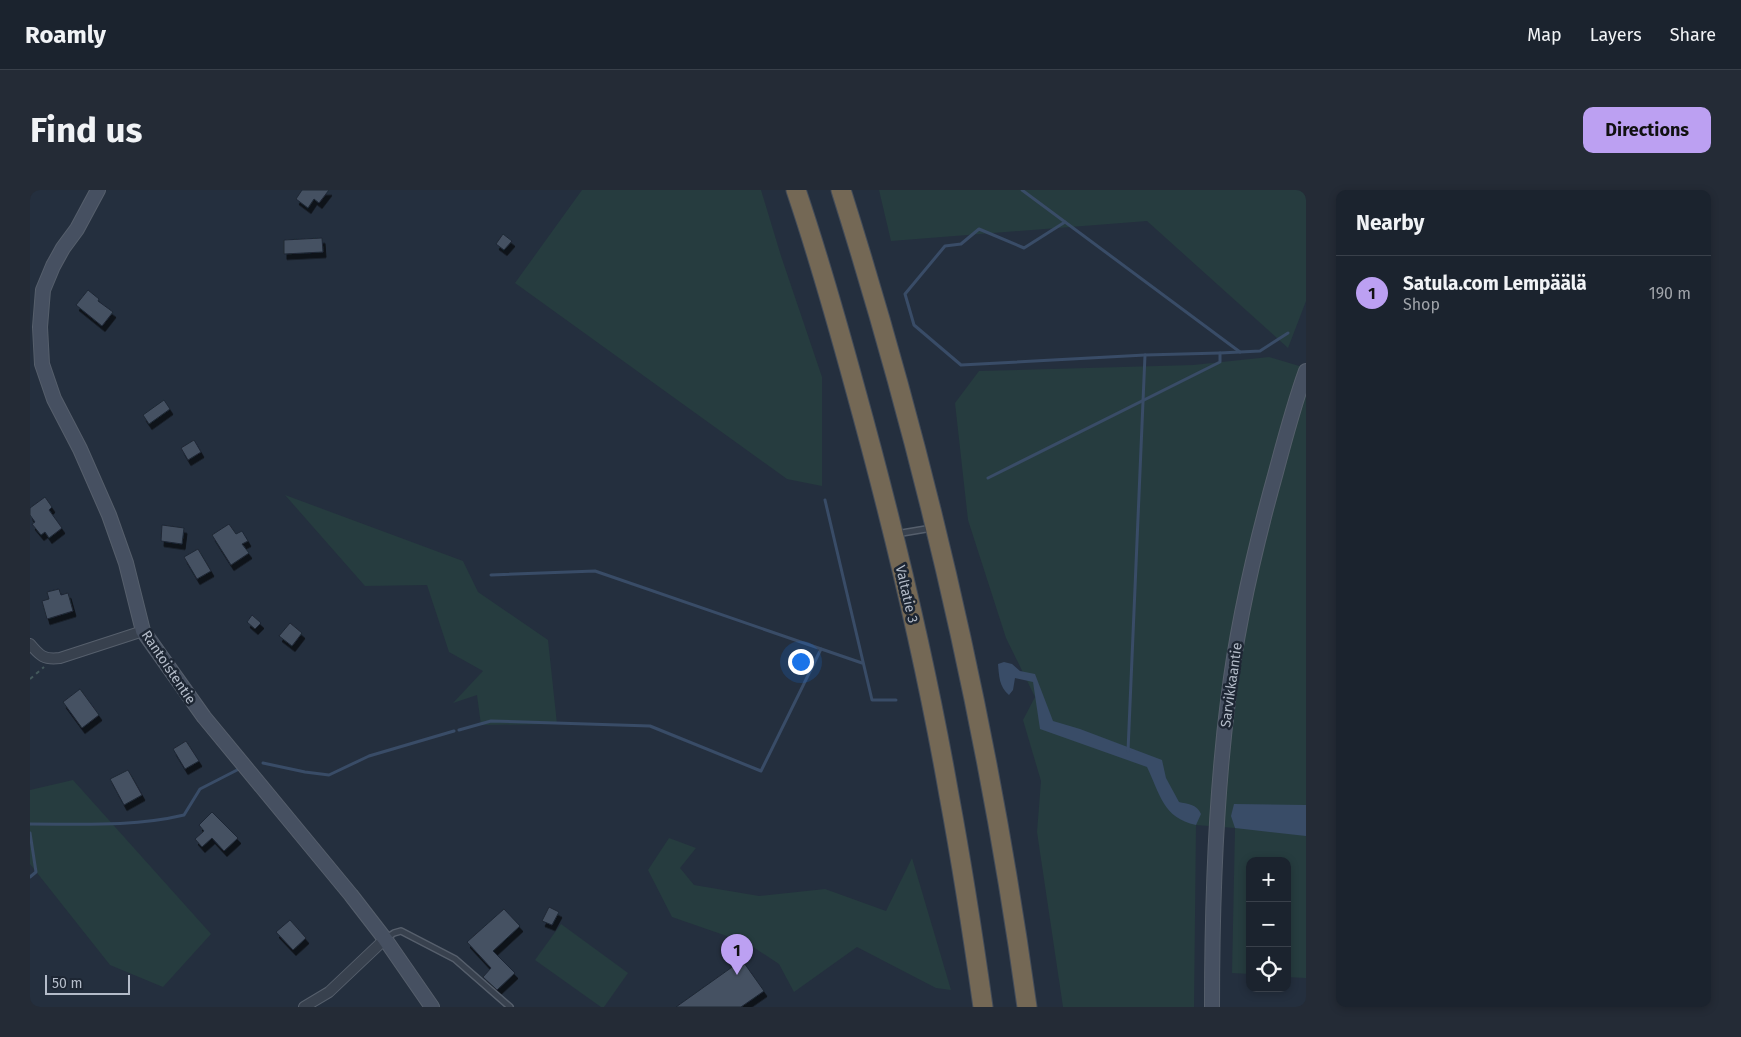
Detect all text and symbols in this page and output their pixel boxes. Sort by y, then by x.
text: Roamly [25,21,106,49]
text: Map [1527,24,1562,46]
text: Layers [1590,24,1642,46]
text: Share [1670,24,1716,46]
button: Directions [1583,107,1711,153]
text: Find us [30,109,142,151]
text: Nearby [1356,210,1424,236]
text: Satula.com Lempäälä [1403,272,1587,295]
text: 1 [1368,284,1376,303]
text: 190 m [1649,284,1691,303]
text: Shop [1403,295,1440,314]
street label: Valtatie 3 [892,564,921,625]
street label: Rantoistentie [138,627,199,707]
street label: Sarvikkaantie [1217,641,1246,729]
your location [788,649,814,675]
map controls [1246,857,1291,992]
button: + [1246,857,1291,902]
button: − [1246,902,1291,947]
pin: 1 [721,934,753,975]
button: locate [1246,947,1291,992]
scale bar [45,972,130,995]
text: 50 m [52,975,83,992]

